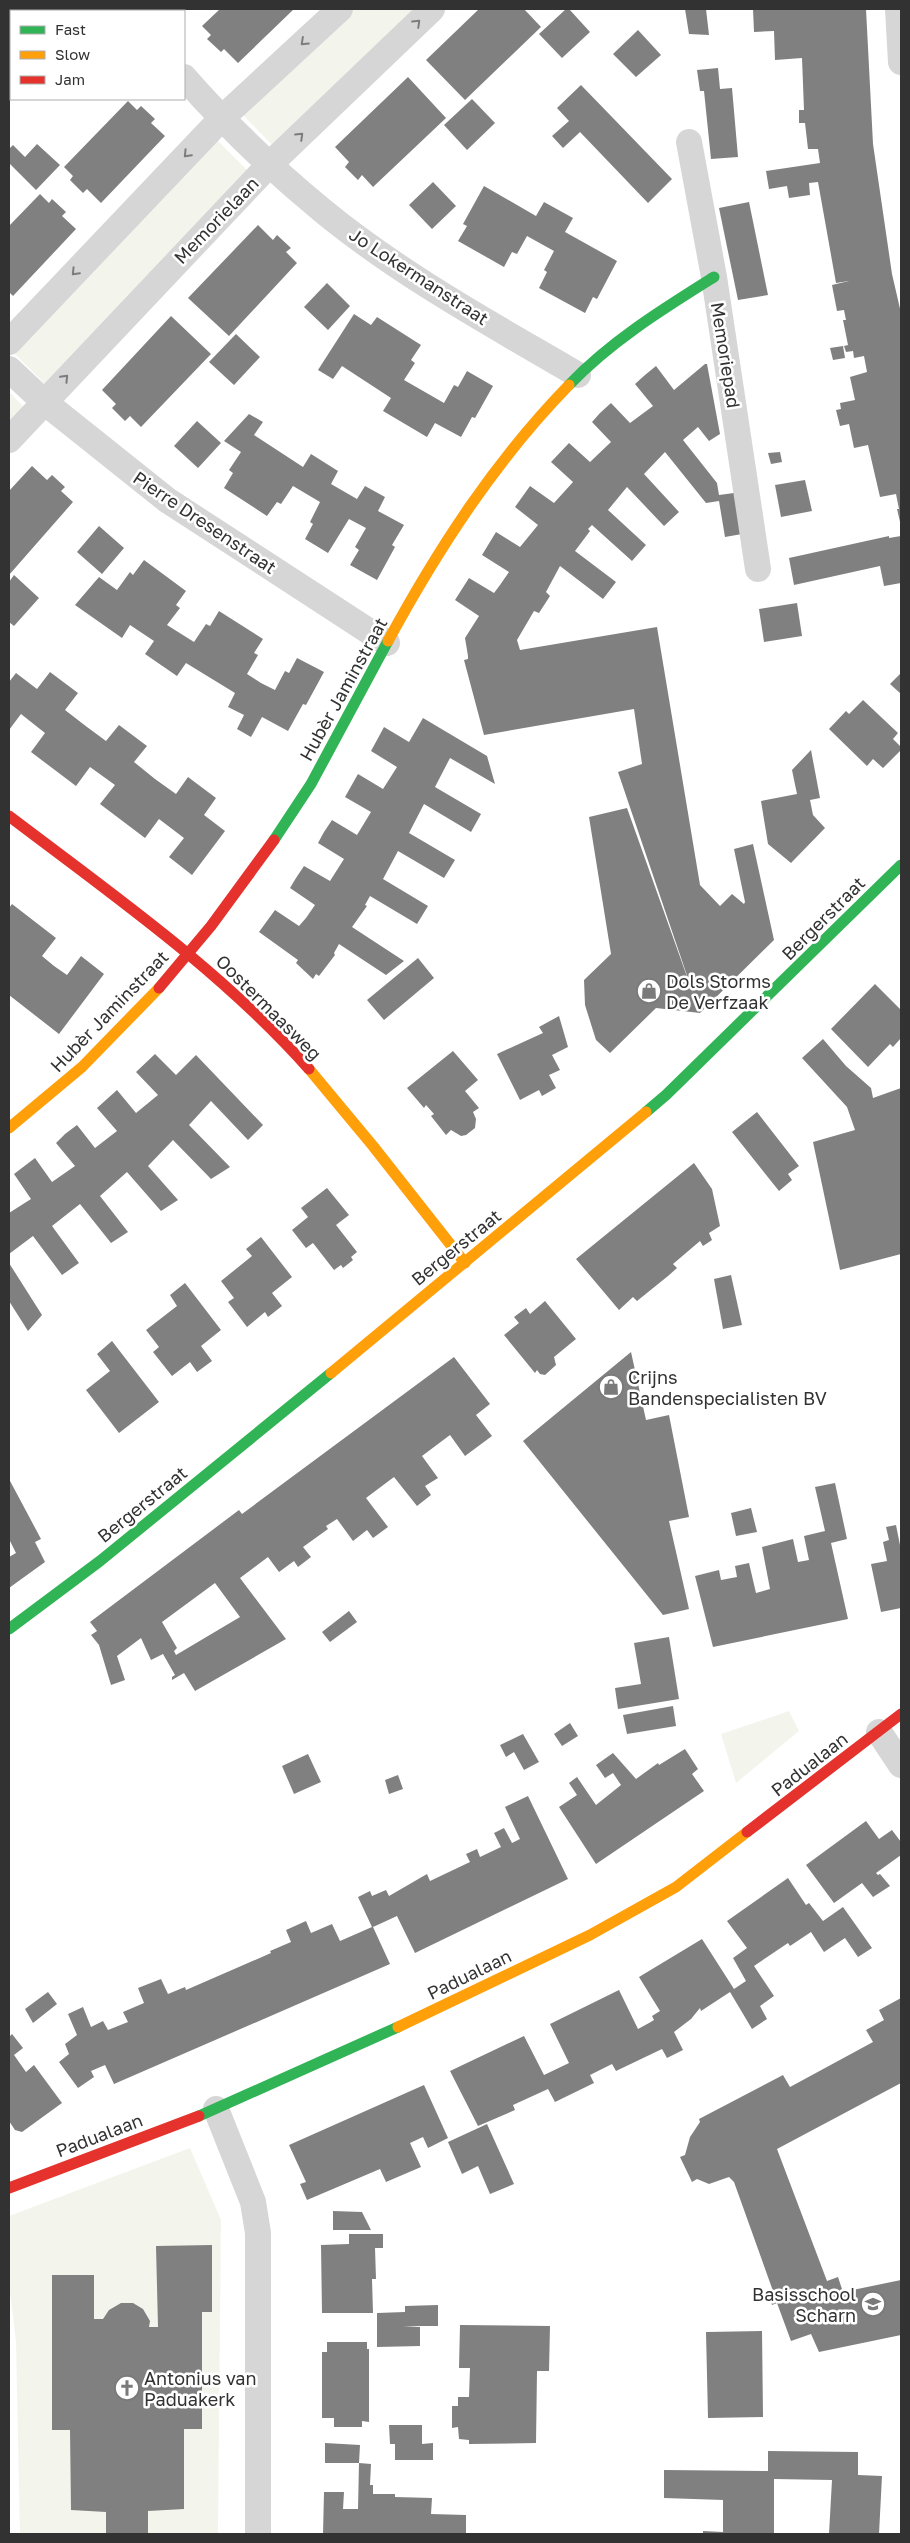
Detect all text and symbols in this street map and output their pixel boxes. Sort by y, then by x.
legend [10,10,185,100]
text: Fast [55,20,86,38]
one-way arrow [412,20,421,29]
one-way arrow [301,36,310,45]
text: Slow [55,45,90,63]
text: Jam [55,70,85,88]
one-way arrow [294,133,303,142]
one-way arrow [184,149,193,158]
street label: Memorielaan [169,172,263,268]
street label: Jo Lokermanstraat [345,223,493,329]
one-way arrow [72,266,81,275]
street label: Memoriepad [707,300,745,410]
one-way arrow [59,375,68,384]
street label: Pierre Dresenstraat [129,466,281,578]
street label: Hubèr Jaminstraat [294,613,392,765]
street label: Bergerstraat [777,872,869,964]
street label: Hubèr Jaminstraat [45,946,173,1076]
street label: Oostermaasweg [212,950,326,1064]
place label: Dols Storms De Verfzaak [666,970,771,1013]
shop icon: Dols Storms De Verfzaak [636,978,662,1004]
street label: Bergerstraat [407,1204,505,1290]
place label: Crijns Bandenspecialisten BV [628,1366,827,1409]
shop icon: Crijns Bandenspecialisten BV [598,1374,624,1400]
street label: Bergerstraat [93,1461,191,1547]
street label: Padualaan [766,1727,852,1801]
street label: Padualaan [423,1944,515,2004]
street label: Padualaan [53,2108,145,2162]
place label: Basisschool Scharn [752,2283,856,2326]
school or university icon: Basisschool Scharn [860,2291,886,2317]
place label: Antonius van Paduakerk [144,2367,257,2410]
church icon: Antonius van Paduakerk [114,2375,140,2401]

